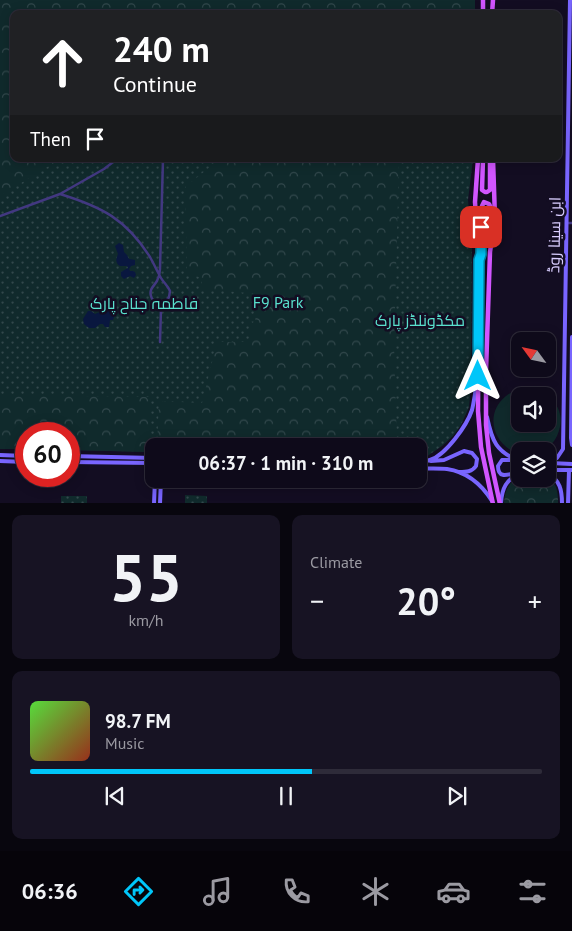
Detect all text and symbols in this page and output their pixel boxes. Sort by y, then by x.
text: 240 m [113,26,210,72]
icon: ahead [30,30,95,95]
text: Continue [113,70,197,98]
icon: arrive [81,125,109,153]
text: Then [30,127,71,151]
street label: ابن سینا روڈ [543,197,566,273]
pin [460,206,502,248]
icon: arrive [467,213,495,241]
park label: F9 Park [253,292,304,312]
park label: فاطمہ جناح پارک [90,293,198,315]
park label: مکڈونلڈز پارک [375,310,465,332]
north arrow [511,332,556,378]
map controls [511,332,556,487]
position arrow [451,349,503,401]
button: sound [511,387,556,432]
speed limit sign: 60 [15,422,80,487]
button: layers [511,442,556,487]
text: 06:37 · 1 min · 310 m [199,451,373,475]
text: 55 [109,535,183,619]
text: Climate [310,552,362,572]
text: 20° [396,576,456,625]
text: − [310,582,324,619]
text: + [528,582,542,619]
text: km/h [128,610,164,630]
text: 98.7 FM [105,709,171,733]
text: Music [105,733,145,753]
icon: previous [101,782,129,810]
icon: pause [272,782,300,810]
icon: next [443,782,471,810]
icon: directions [121,874,156,909]
icon: music [200,874,235,909]
icon: phone [279,874,314,909]
icon: climate [358,874,393,909]
icon: car [436,874,471,909]
icon: filters [515,874,550,909]
text: 06:36 [22,877,78,905]

